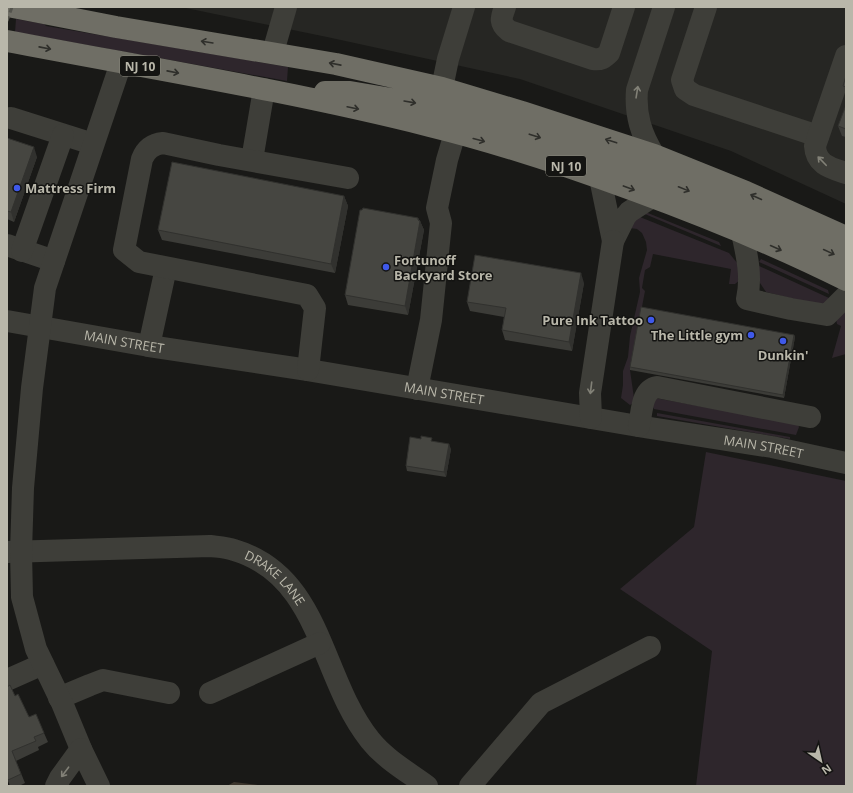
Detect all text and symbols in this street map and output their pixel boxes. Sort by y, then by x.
one-way arrow [201,38,214,46]
one-way arrow [38,45,51,53]
road number: NJ 10 [120,56,160,76]
one-way arrow [329,59,342,67]
one-way arrow [166,69,179,77]
one-way arrow [633,86,641,99]
one-way arrow [403,98,416,106]
one-way arrow [346,105,359,113]
one-way arrow [529,133,541,141]
one-way arrow [472,136,485,144]
one-way arrow [605,137,618,144]
road number: NJ 10 [546,156,586,176]
one-way arrow [817,156,826,166]
place label: Mattress Firm [25,179,116,197]
marker: Mattress Firm [12,183,22,193]
one-way arrow [623,185,635,193]
one-way arrow [677,186,689,194]
one-way arrow [751,193,763,200]
one-way arrow [769,244,781,252]
one-way arrow [823,248,835,256]
place label: Fortunoff Backyard Store [394,251,493,284]
marker: Fortunoff Backyard Store [381,262,391,272]
place label: Pure Ink Tattoo [542,311,643,329]
marker: Pure Ink Tattoo [646,315,656,325]
street label: MAIN STREET [83,326,166,357]
place label: The Little gym [651,326,743,344]
marker: The Little gym [746,330,756,340]
marker: Dunkin' [778,336,788,346]
place label: Dunkin' [758,346,808,364]
street label: MAIN STREET [403,377,486,409]
one-way arrow [587,381,594,394]
street label: MAIN STREET [722,431,806,463]
street label: DRAKE LANE [242,546,309,609]
north arrow [801,741,841,781]
text: N [819,761,835,778]
one-way arrow [60,766,69,777]

